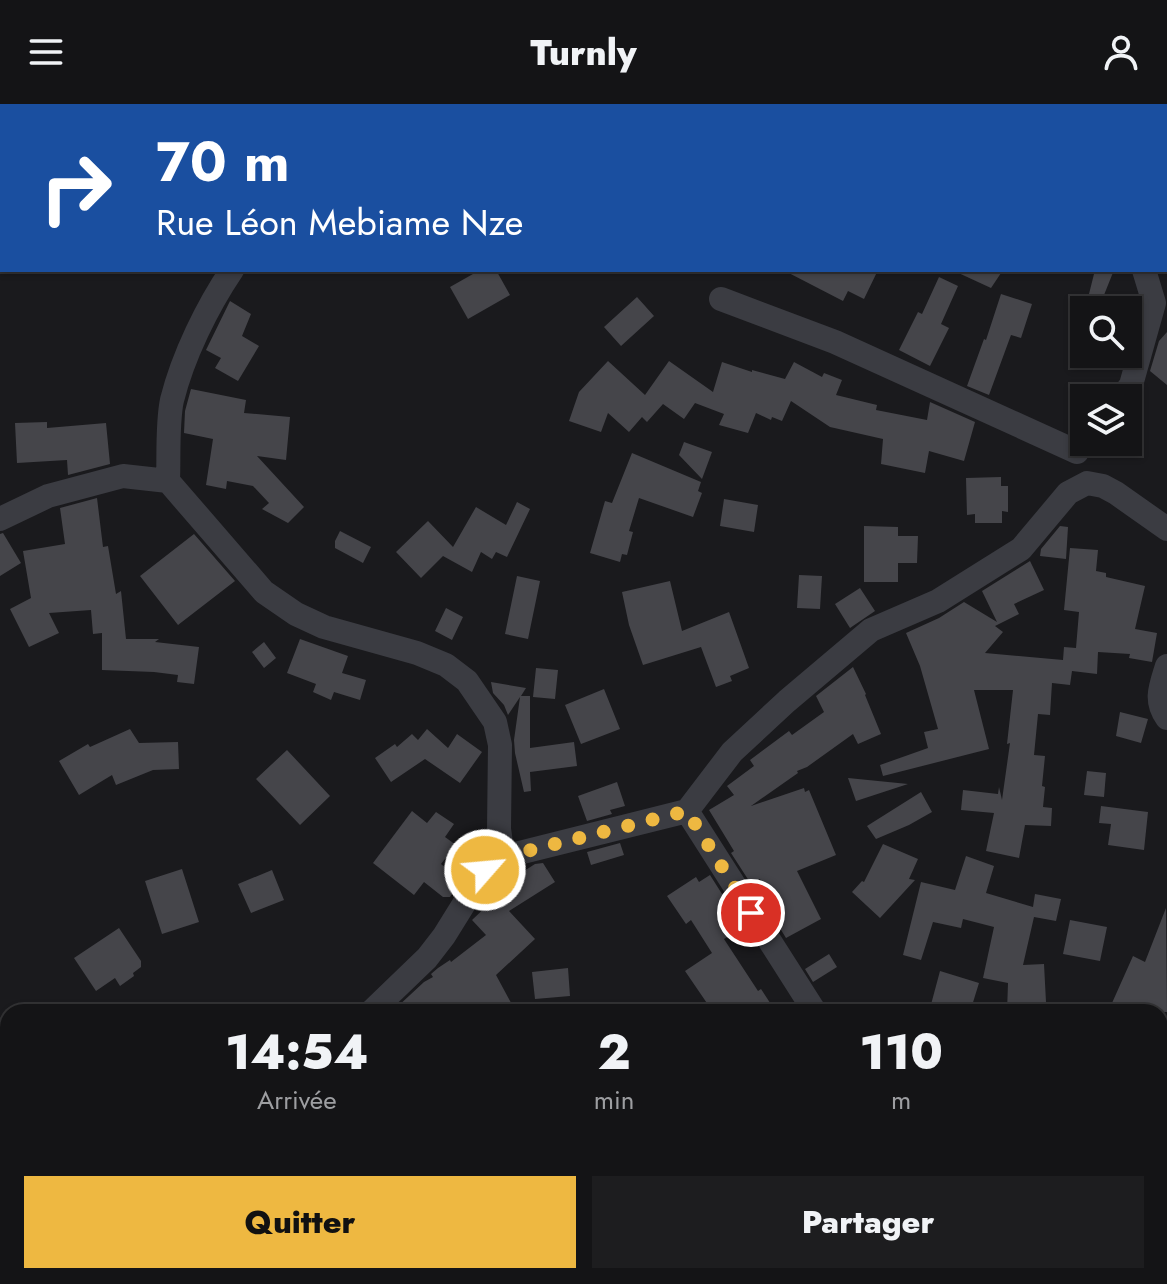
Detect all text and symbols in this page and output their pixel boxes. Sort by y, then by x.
text: Turnly [530,26,637,78]
icon: menu [24,30,68,74]
icon: person [1099,30,1143,74]
text: 70 m [156,121,290,202]
icon: right [24,136,128,240]
text: Rue Léon Mebiame Nze [156,196,523,248]
map controls [1070,296,1142,456]
button: search [1070,296,1142,368]
button: layers [1070,384,1142,456]
position arrow [443,828,527,912]
pin [717,879,785,947]
icon: arrive [729,891,773,935]
text: 14:54 [225,1018,369,1087]
text: 2 [598,1018,630,1087]
text: 110 [860,1018,943,1087]
text: Arrivée [257,1081,337,1119]
text: min [594,1081,634,1119]
text: m [891,1081,911,1119]
button: Quitter [24,1176,576,1268]
button: Partager [592,1176,1144,1268]

